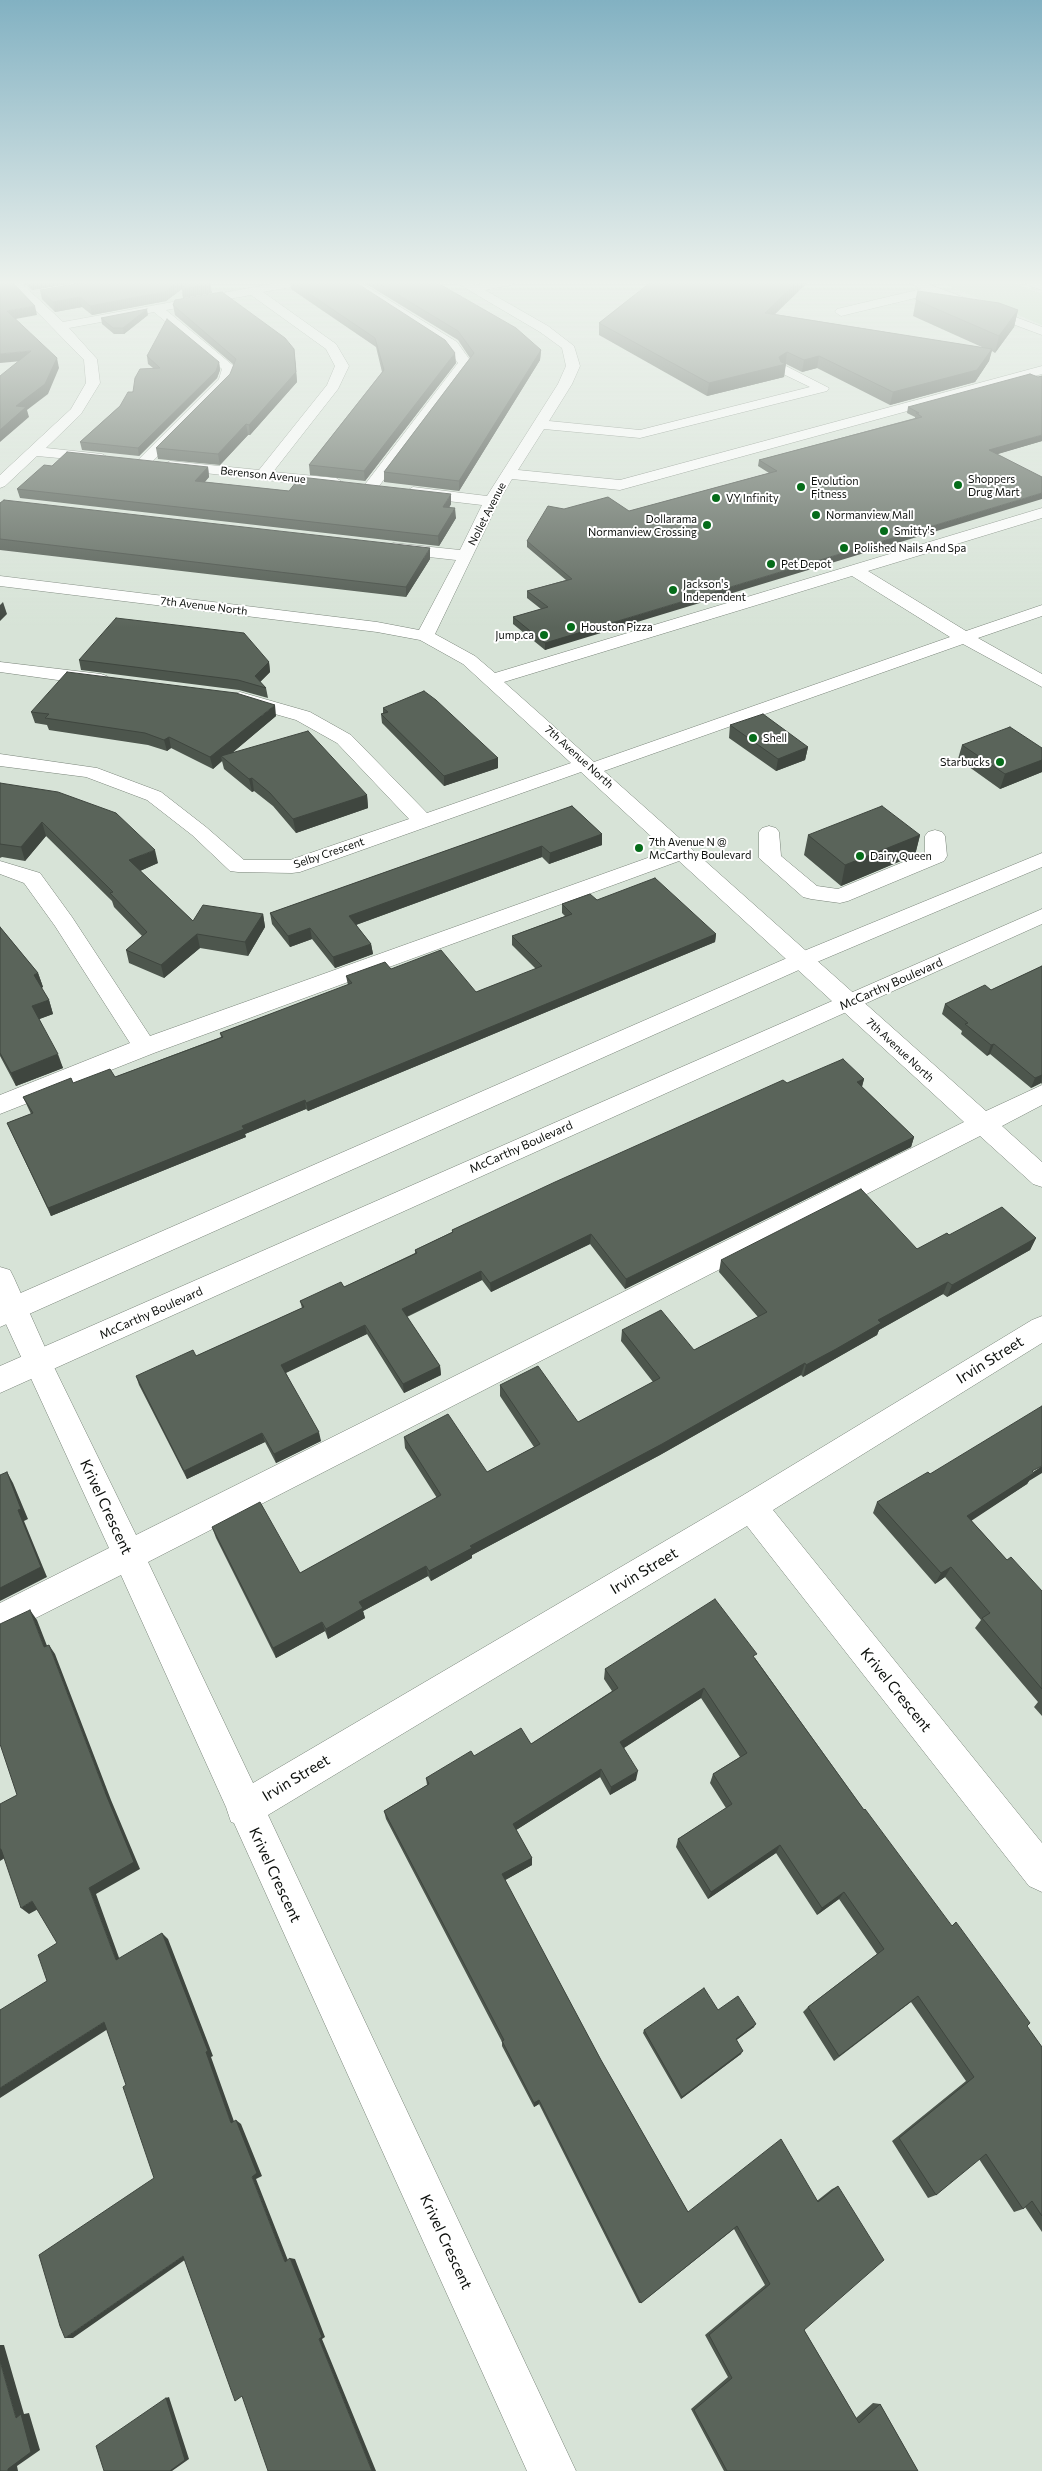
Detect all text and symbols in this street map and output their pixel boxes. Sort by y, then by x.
street label: Berenson Avenue [220,464,306,486]
place label: Shoppers Drug Mart [968,472,1020,498]
place label: Evolution Fitness [811,474,859,500]
marker: Shoppers Drug Mart [952,479,964,491]
street label: Nollet Avenue [465,480,509,548]
marker: Evolution Fitness [795,481,807,493]
place label: VY Infinity [726,491,779,505]
marker: VY Infinity [710,492,722,504]
place label: Normanview Mall [826,508,914,522]
marker: Normanview Mall [810,509,822,521]
place label: Dollarama Normanview Crossing [588,512,697,538]
marker: Dollarama Normanview Crossing [701,519,713,531]
place label: Smitty's [894,524,935,538]
marker: Smitty's [878,525,890,537]
place label: Polished Nails And Spa [854,541,966,555]
marker: Polished Nails And Spa [838,542,850,554]
place label: Pet Depot [781,557,831,571]
marker: Pet Depot [765,558,777,570]
place label: Jackson's Independent [683,577,746,603]
marker: Jackson's Independent [667,584,679,596]
street label: 7th Avenue North [160,594,248,618]
place label: Houston Pizza [581,620,653,634]
marker: Houston Pizza [565,621,577,633]
place label: Jump.ca [495,628,534,642]
marker: Jump.ca [538,629,550,641]
street label: 7th Avenue North [542,723,616,791]
place label: Shell [763,731,787,745]
marker: Shell [747,732,759,744]
place label: Starbucks [940,755,990,769]
marker: Starbucks [994,756,1006,768]
street label: Selby Crescent [292,835,366,871]
place label: 7th Avenue N @ McCarthy Boulevard [649,835,751,861]
marker: 7th Avenue N @ McCarthy Boulevard [633,842,645,854]
place label: Dairy Queen [870,849,932,863]
marker: Dairy Queen [854,850,866,862]
street label: McCarthy Boulevard [837,955,945,1013]
street label: 7th Avenue North [863,1015,937,1085]
street label: McCarthy Boulevard [467,1118,575,1176]
street label: McCarthy Boulevard [97,1284,205,1342]
street label: Irvin Street [953,1332,1027,1388]
street label: Krivel Crescent [76,1457,136,1557]
street label: Irvin Street [607,1544,681,1598]
street label: Krivel Crescent [857,1644,935,1736]
street label: Irvin Street [259,1751,333,1805]
street label: Krivel Crescent [245,1825,305,1925]
street label: Krivel Crescent [416,2192,476,2292]

